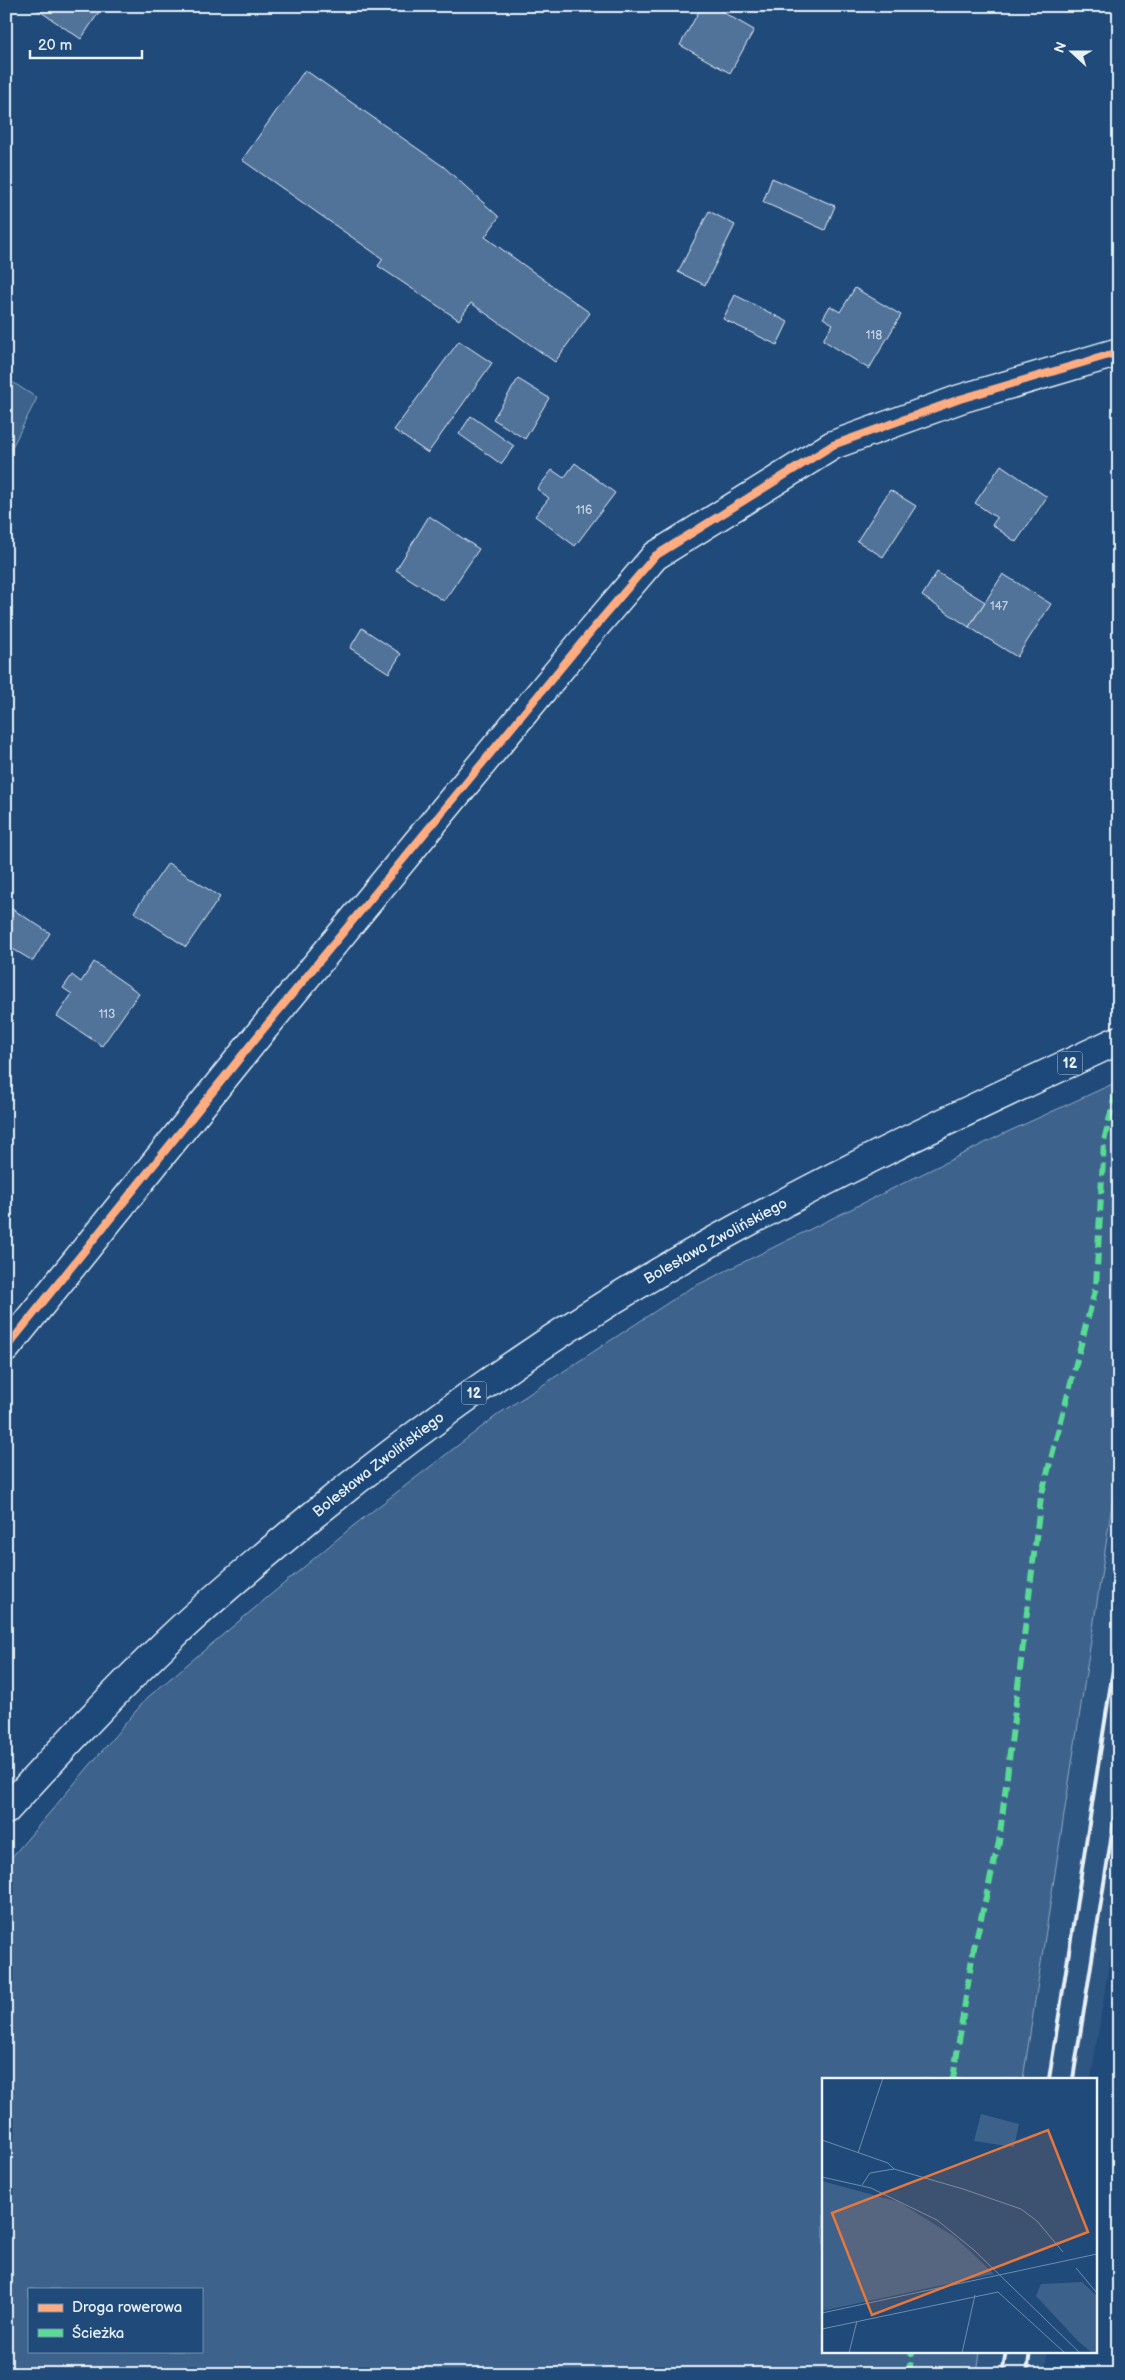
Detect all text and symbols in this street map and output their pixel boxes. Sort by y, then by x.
scale bar [30,28,142,60]
north arrow [1048,28,1098,78]
text: 20 m [38,36,72,55]
text: N [1051,40,1070,55]
house number: 118 [866,328,882,343]
house number: 116 [576,503,592,518]
house number: 147 [990,599,1008,614]
house number: 113 [99,1007,115,1022]
road number: 12 [1058,1052,1082,1074]
street label: Bolesława Zwolińskiego [640,1193,790,1288]
road number: 12 [462,1382,486,1405]
street label: Bolesława Zwolińskiego [309,1408,448,1521]
inset map [822,2078,1098,2352]
legend [28,2288,202,2352]
text: Droga rowerowa [72,2298,182,2317]
text: Ścieżka [72,2324,124,2343]

